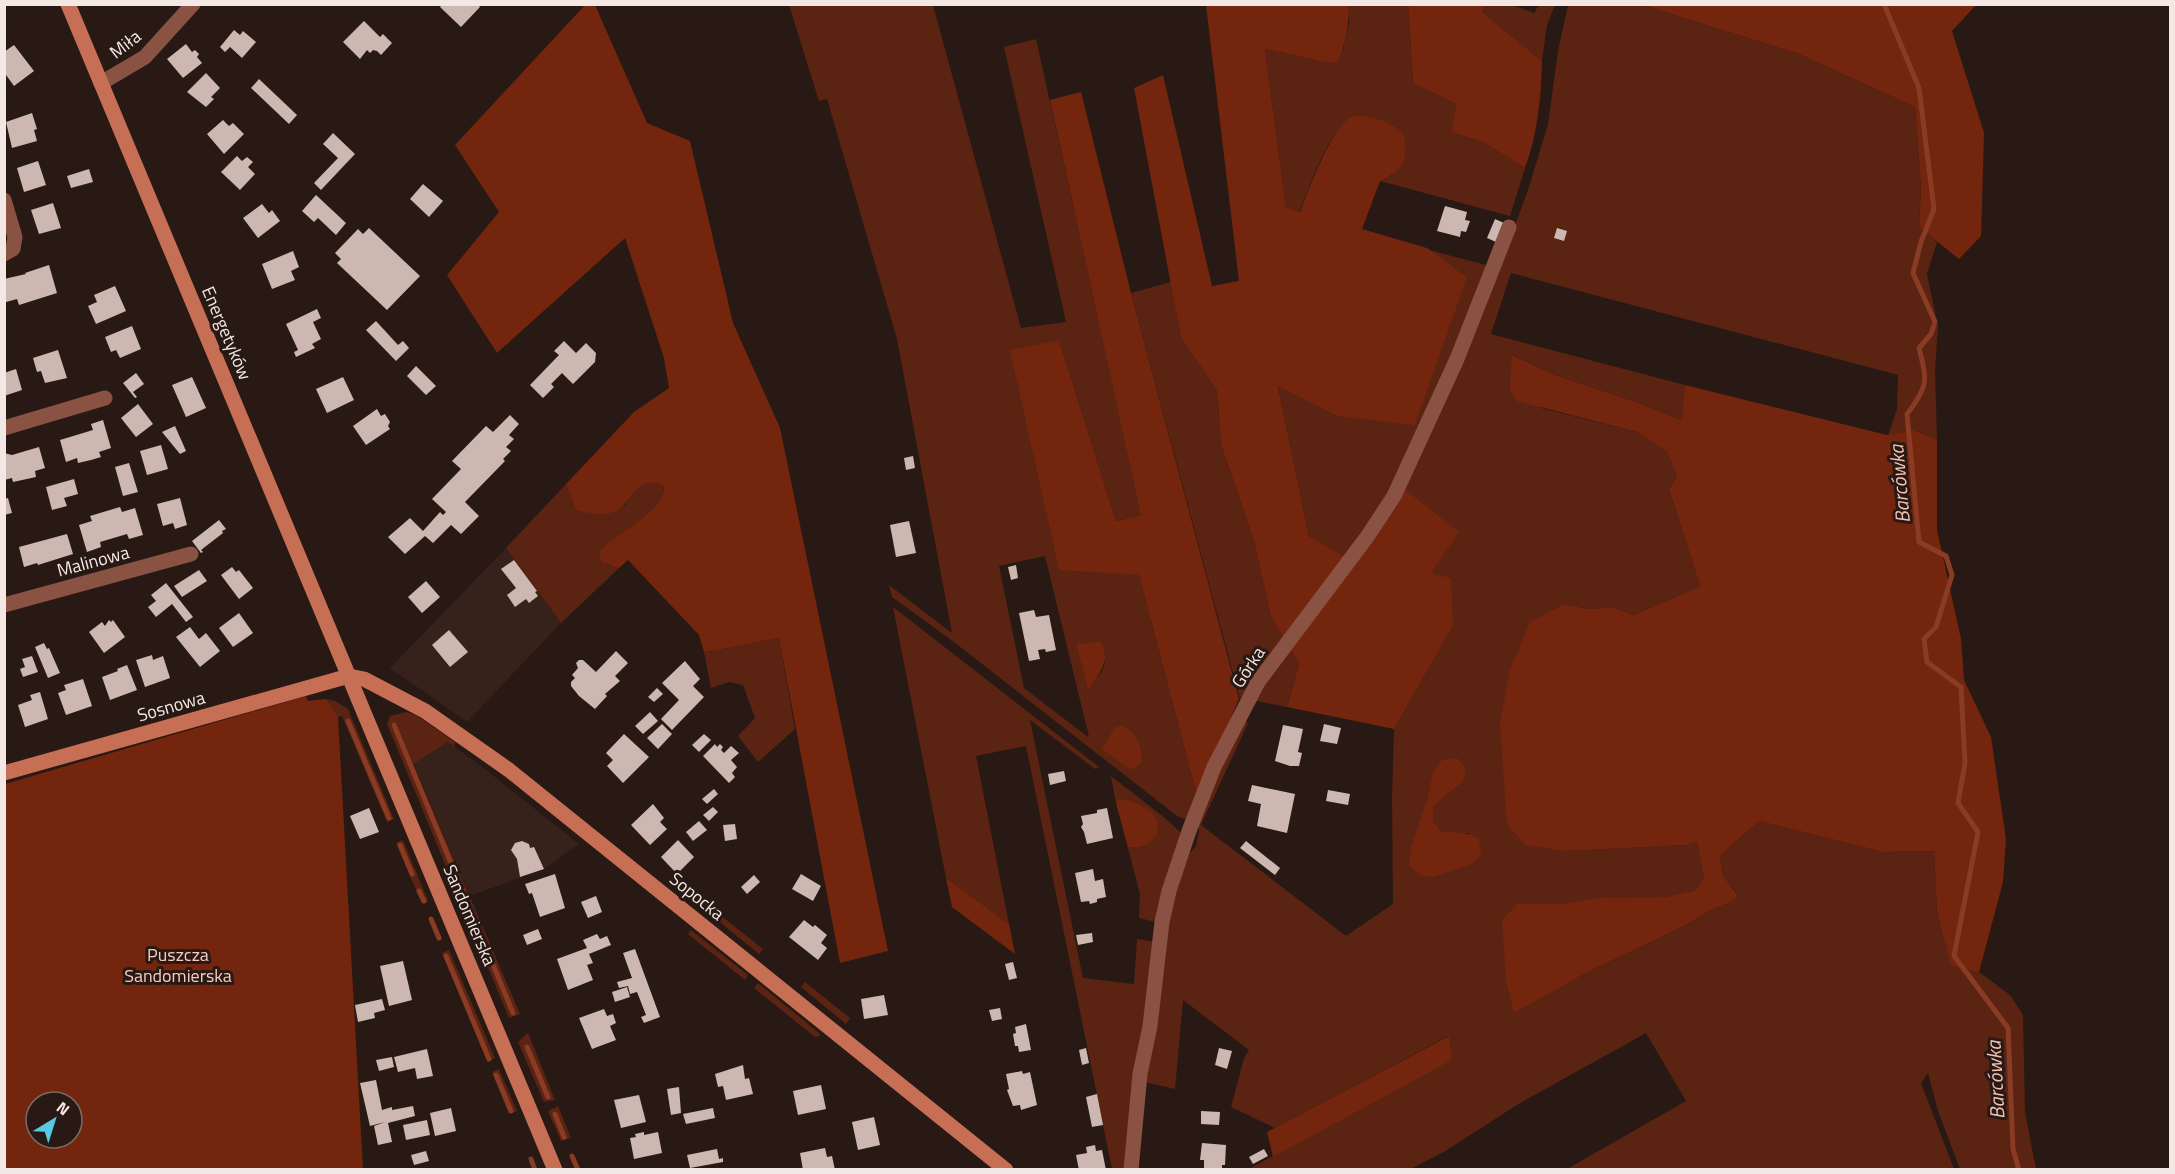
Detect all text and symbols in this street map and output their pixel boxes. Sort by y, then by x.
street label: Miła [103,23,147,65]
street label: Energetyków [195,282,259,384]
water label: Barcówka [1880,443,1918,524]
street label: Malinowa [54,538,132,584]
street label: Górka [1225,641,1271,693]
street label: Sosnowa [134,683,208,729]
street label: Sandomierska [437,860,503,970]
street label: Sopocka [664,865,730,927]
park label: Puszcza Sandomierska [124,941,232,989]
water label: Barcówka [1977,1039,2013,1120]
north arrow [24,1090,84,1150]
text: N [51,1095,75,1121]

